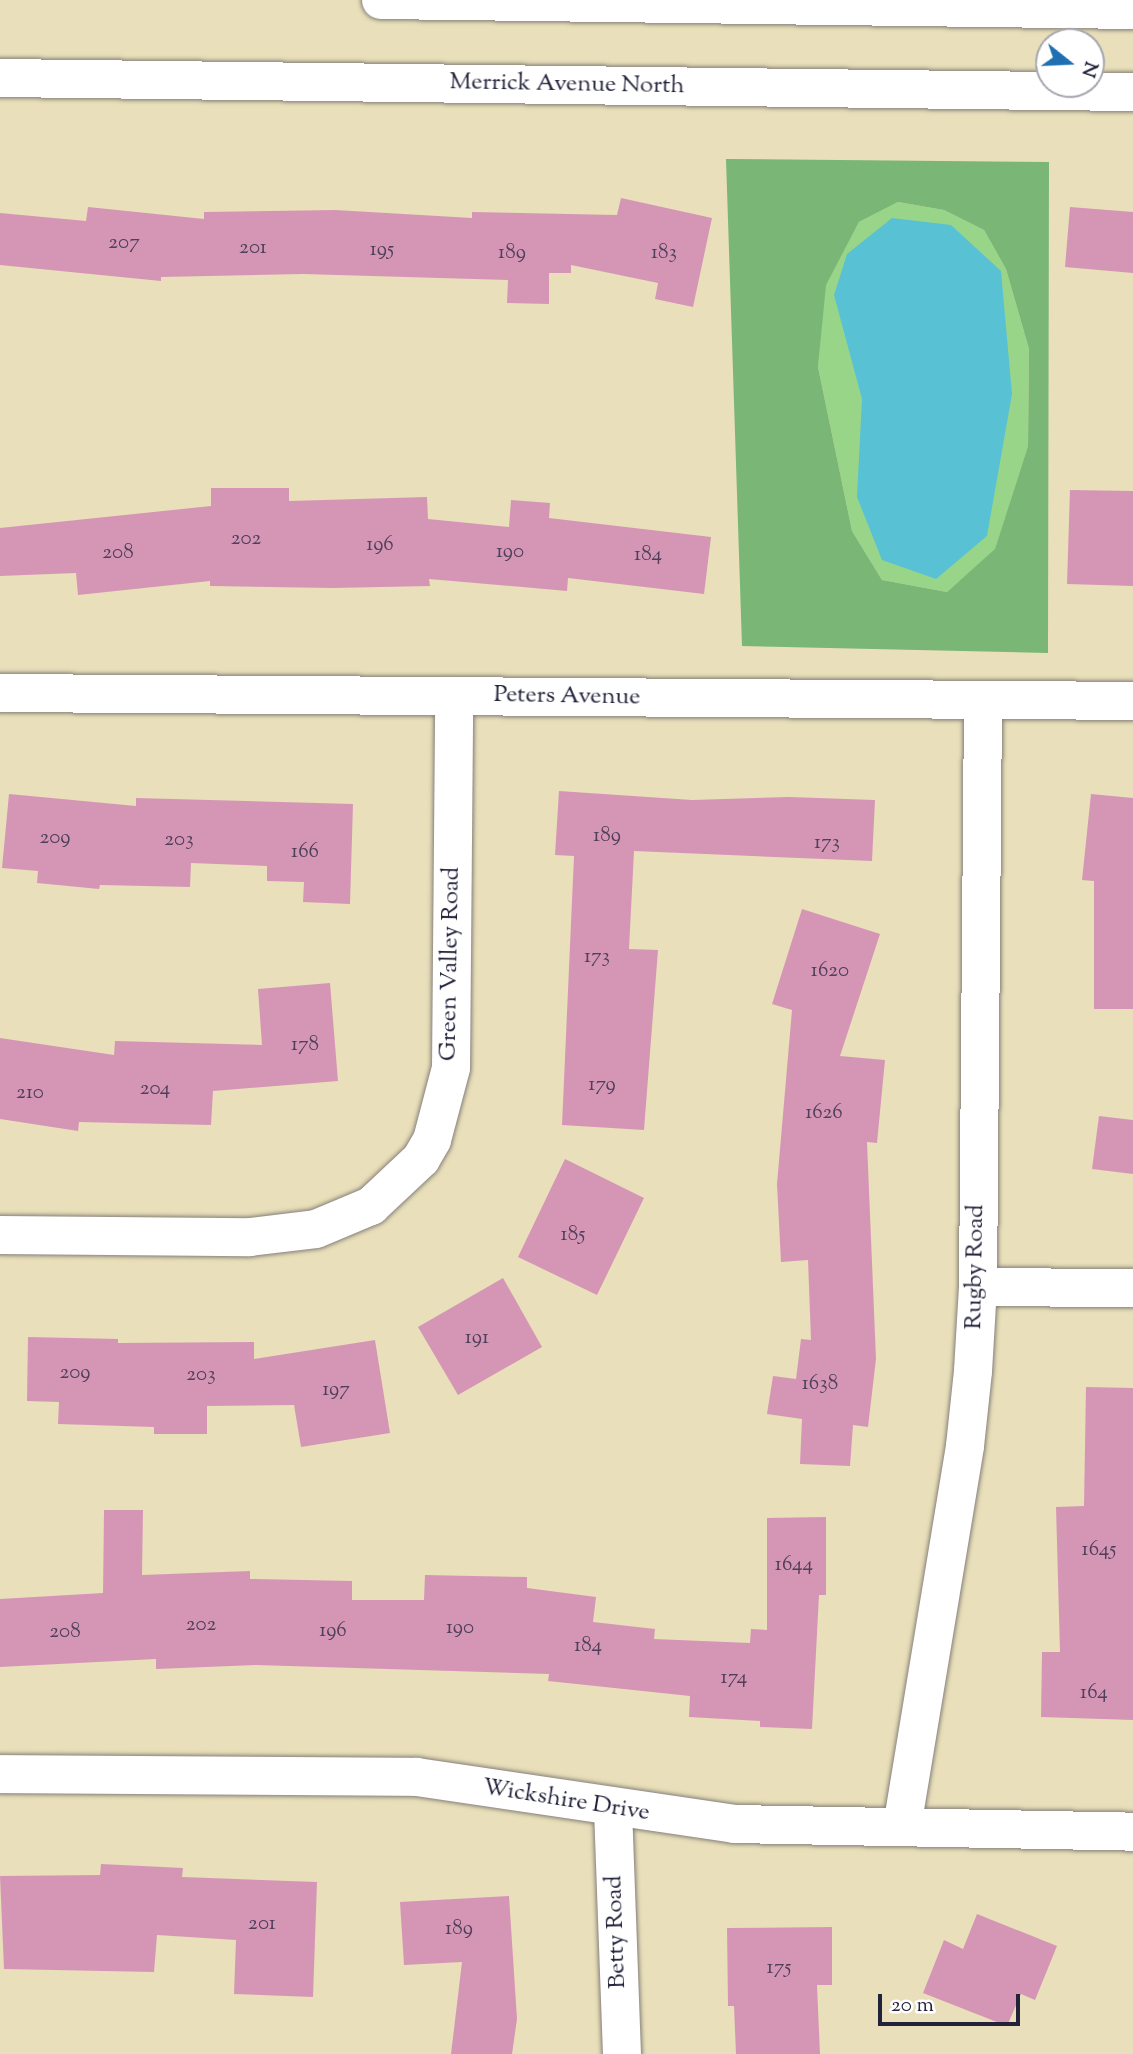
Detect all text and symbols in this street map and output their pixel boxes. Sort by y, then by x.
north arrow [1035,28,1105,98]
text: N [1073,58,1104,80]
street label: Merrick Avenue North [449,69,685,101]
house number: 207 [108,230,140,256]
house number: 201 [239,235,267,261]
house number: 195 [370,237,394,263]
house number: 189 [498,240,526,266]
house number: 183 [651,240,677,266]
house number: 202 [231,526,261,552]
house number: 196 [366,532,394,558]
house number: 190 [496,539,524,565]
house number: 208 [102,540,134,566]
house number: 184 [634,542,662,568]
street label: Peters Avenue [493,681,641,713]
house number: 189 [593,823,621,849]
house number: 209 [39,825,71,851]
house number: 203 [164,827,194,853]
house number: 173 [814,830,840,856]
house number: 166 [291,839,319,865]
street label: Green Valley Road [435,867,467,1061]
house number: 173 [584,944,610,970]
house number: 1620 [811,958,849,984]
house number: 178 [291,1032,319,1058]
house number: 179 [588,1072,616,1098]
house number: 204 [140,1076,170,1102]
house number: 210 [16,1080,44,1106]
house number: 1626 [805,1100,843,1126]
street label: Rugby Road [961,1204,991,1330]
house number: 185 [561,1222,585,1248]
house number: 191 [465,1325,489,1351]
house number: 209 [59,1360,91,1386]
house number: 203 [186,1362,216,1388]
house number: 1638 [802,1371,838,1397]
house number: 197 [322,1377,350,1403]
house number: 1645 [1082,1537,1116,1563]
house number: 1644 [775,1552,813,1578]
house number: 202 [186,1612,216,1638]
house number: 190 [446,1615,474,1641]
house number: 196 [319,1618,347,1644]
house number: 208 [49,1619,81,1645]
house number: 184 [574,1633,602,1659]
house number: 174 [721,1665,747,1691]
house number: 164 [1080,1680,1108,1706]
street label: Wickshire Drive [480,1774,652,1828]
street label: Betty Road [601,1875,633,1989]
house number: 201 [248,1911,276,1937]
house number: 189 [445,1916,473,1942]
house number: 175 [767,1955,791,1981]
scale bar [881,1980,1023,2024]
text: 20 m [891,1991,934,2021]

